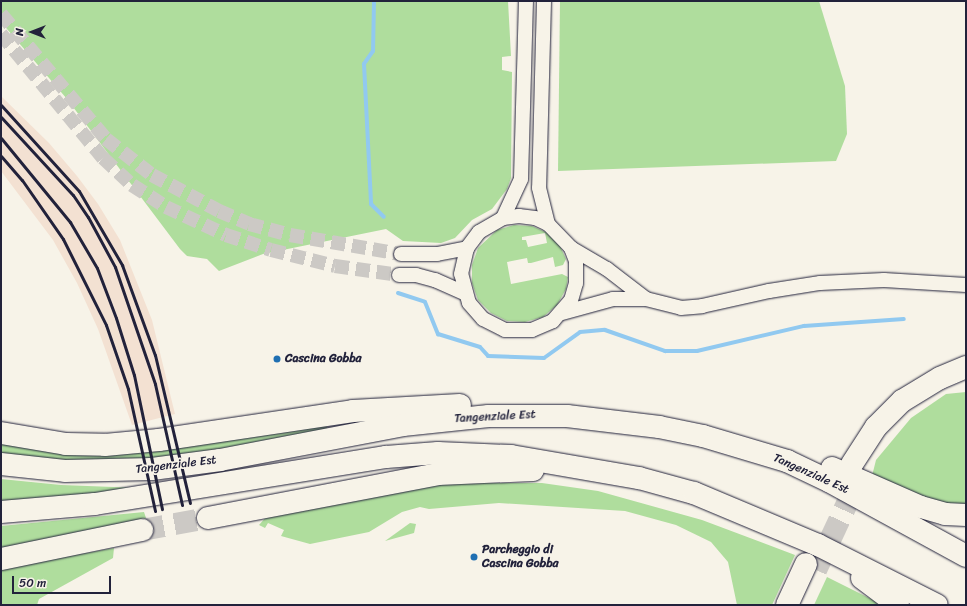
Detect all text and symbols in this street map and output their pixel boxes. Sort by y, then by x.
north arrow [12,12,52,52]
text: N [10,28,29,36]
place label: Cascina Gobba [285,352,362,366]
marker: Cascina Gobba [272,354,282,364]
street label: Tangenziale Est [454,408,536,426]
street label: Tangenziale Est [771,451,851,497]
street label: Tangenziale Est [134,453,218,477]
place label: Parcheggio di Cascina Gobba [482,543,559,571]
marker: Parcheggio di Cascina Gobba [469,552,479,562]
scale bar [14,568,113,594]
text: 50 m [19,572,46,594]

